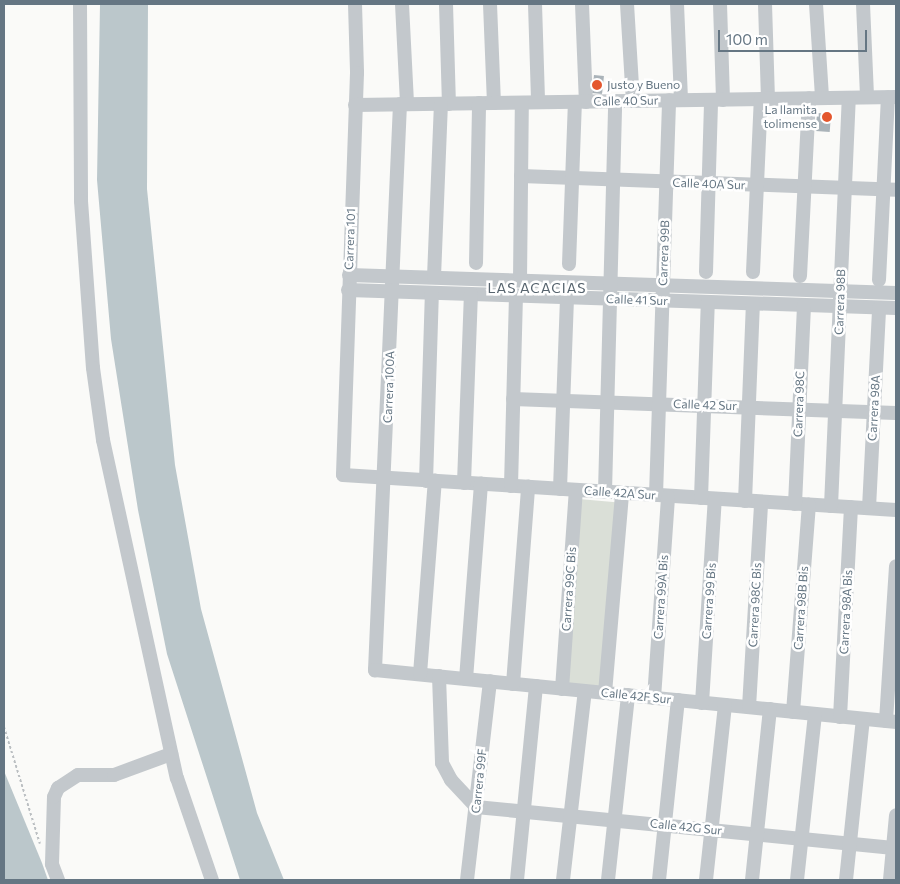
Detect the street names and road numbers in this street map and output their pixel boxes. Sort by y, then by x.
street label: Calle 40 Sur [593,93,659,109]
street label: Calle 40A Sur [672,176,746,192]
street label: Carrera 101 [342,208,358,270]
street label: Carrera 99B [656,220,672,286]
street label: Carrera 98B [832,269,848,335]
street label: Calle 41 Sur [606,292,668,308]
street label: Carrera 100A [381,351,397,423]
street label: Carrera 98C [791,371,807,437]
street label: Carrera 98A [865,375,883,441]
street label: Calle 42 Sur [673,397,737,413]
street label: Calle 42A Sur [584,483,656,503]
street label: Carrera 99C Bis [559,546,579,632]
street label: Carrera 99A Bis [651,554,671,640]
street label: Carrera 99 Bis [699,562,719,640]
street label: Carrera 98C Bis [746,562,764,648]
street label: Carrera 98B Bis [791,565,811,651]
street label: Carrera 98A Bis [837,569,855,655]
street label: Calle 42F Sur [600,685,672,707]
street label: Carrera 99F [468,748,490,814]
street label: Calle 42G Sur [649,816,723,838]

